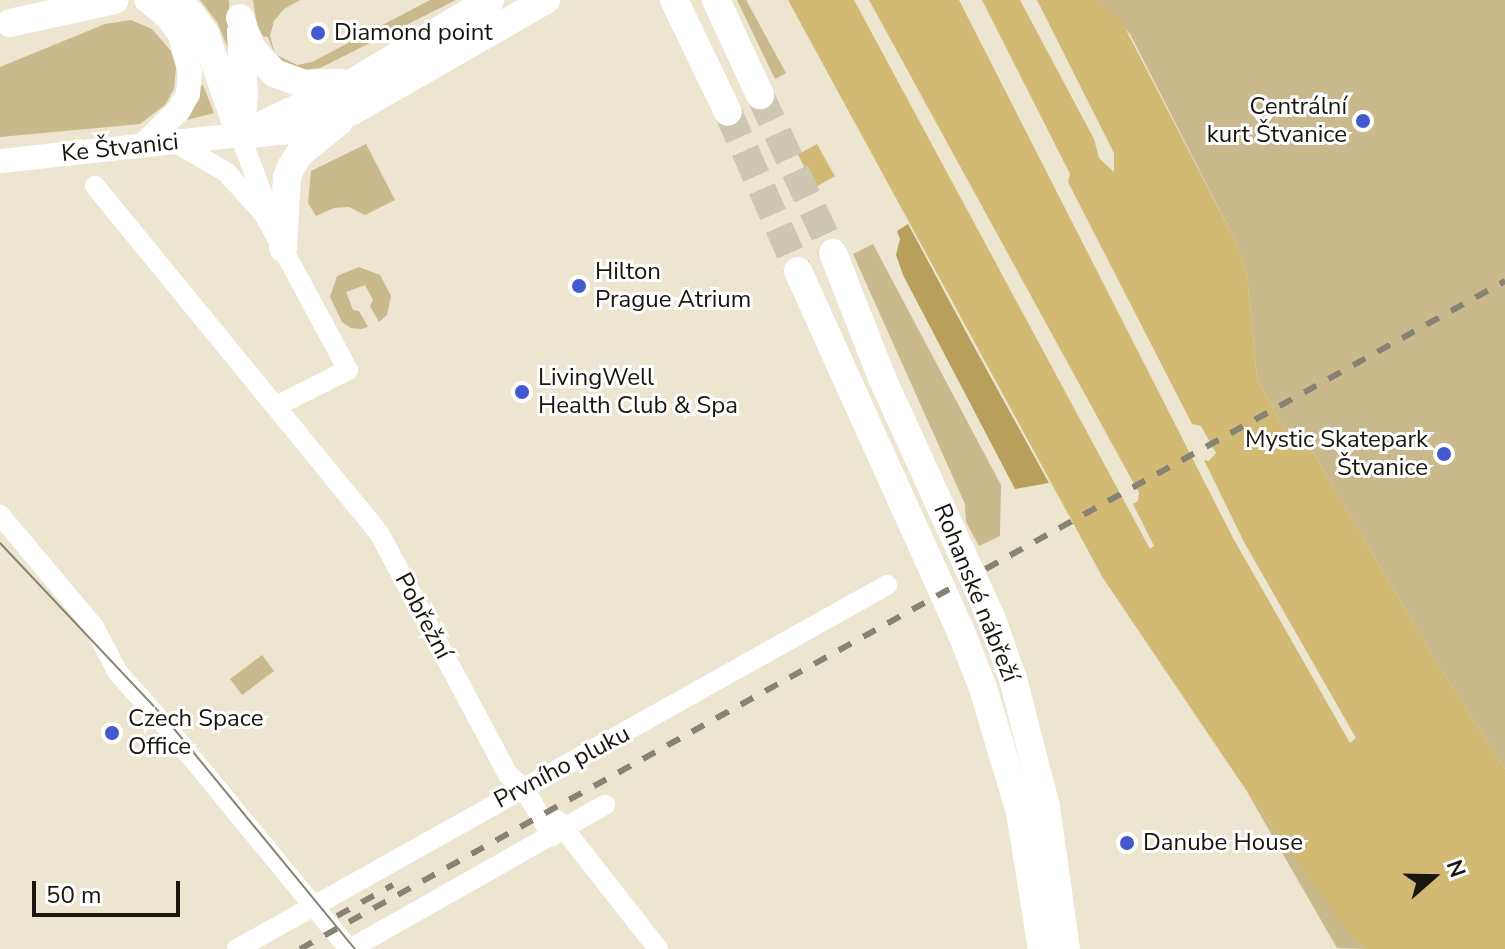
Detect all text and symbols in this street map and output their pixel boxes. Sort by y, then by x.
place label: Diamond point [334,19,493,47]
marker: Diamond point [309,24,327,42]
place label: Centrální kurt Štvanice [1207,93,1347,149]
marker: Centrální kurt Štvanice [1354,112,1372,130]
street label: Ke Štvanici [60,128,180,168]
place label: Hilton Prague Atrium [595,258,751,314]
marker: Hilton Prague Atrium [570,277,588,295]
place label: LivingWell Health Club & Spa [538,364,738,420]
marker: LivingWell Health Club & Spa [513,383,531,401]
place label: Mystic Skatepark Štvanice [1245,426,1428,482]
marker: Mystic Skatepark Štvanice [1435,445,1453,463]
street label: Rohanské nábřeží [927,500,1025,686]
street label: Pobřežní [388,568,458,664]
place label: Czech Space Office [128,705,263,761]
street label: Prvního pluku [489,719,635,815]
marker: Czech Space Office [103,724,121,742]
place label: Danube House [1143,829,1303,857]
marker: Danube House [1118,834,1136,852]
north arrow [1393,837,1473,917]
text: N [1439,856,1472,882]
scale bar [36,865,184,915]
text: 50 m [46,879,102,911]

